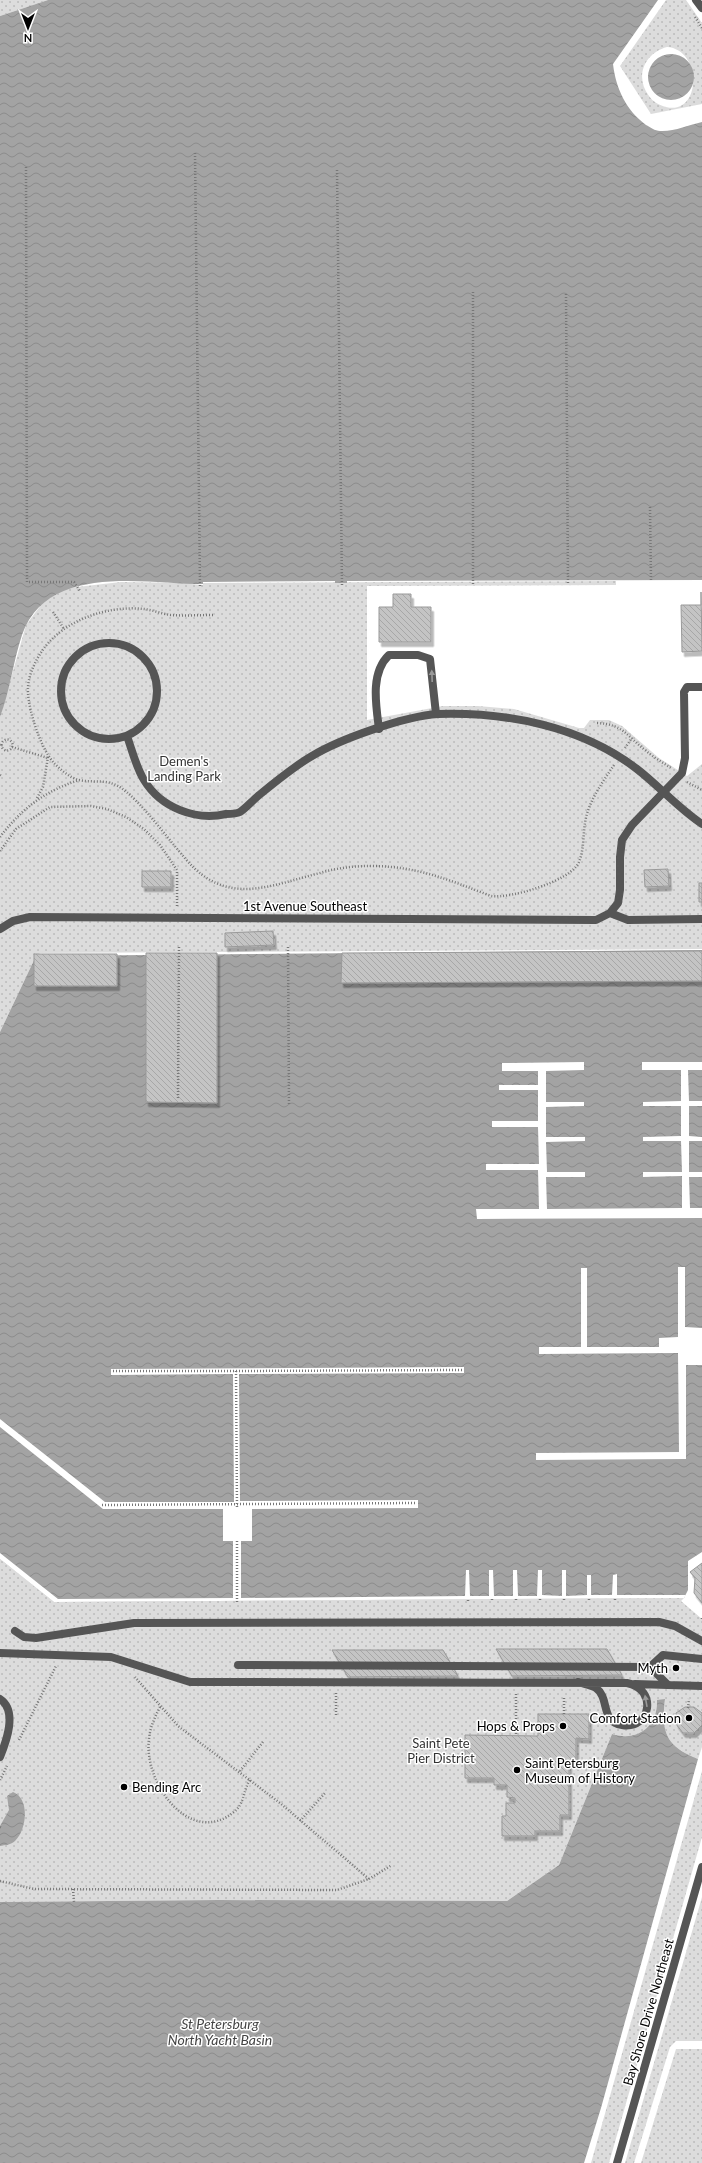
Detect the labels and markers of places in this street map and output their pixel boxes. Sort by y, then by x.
place label: Myth [637,1660,668,1676]
marker: Myth [671,1663,681,1673]
place label: Comfort Station [590,1710,681,1726]
marker: Comfort Station [684,1713,694,1723]
place label: Hops & Props [477,1718,555,1734]
marker: Hops & Props [558,1721,568,1731]
place label: Saint Petersburg Museum of History [525,1755,635,1786]
marker: Saint Petersburg Museum of History [512,1765,522,1775]
place label: Bending Arc [132,1779,201,1795]
marker: Bending Arc [119,1782,129,1792]

